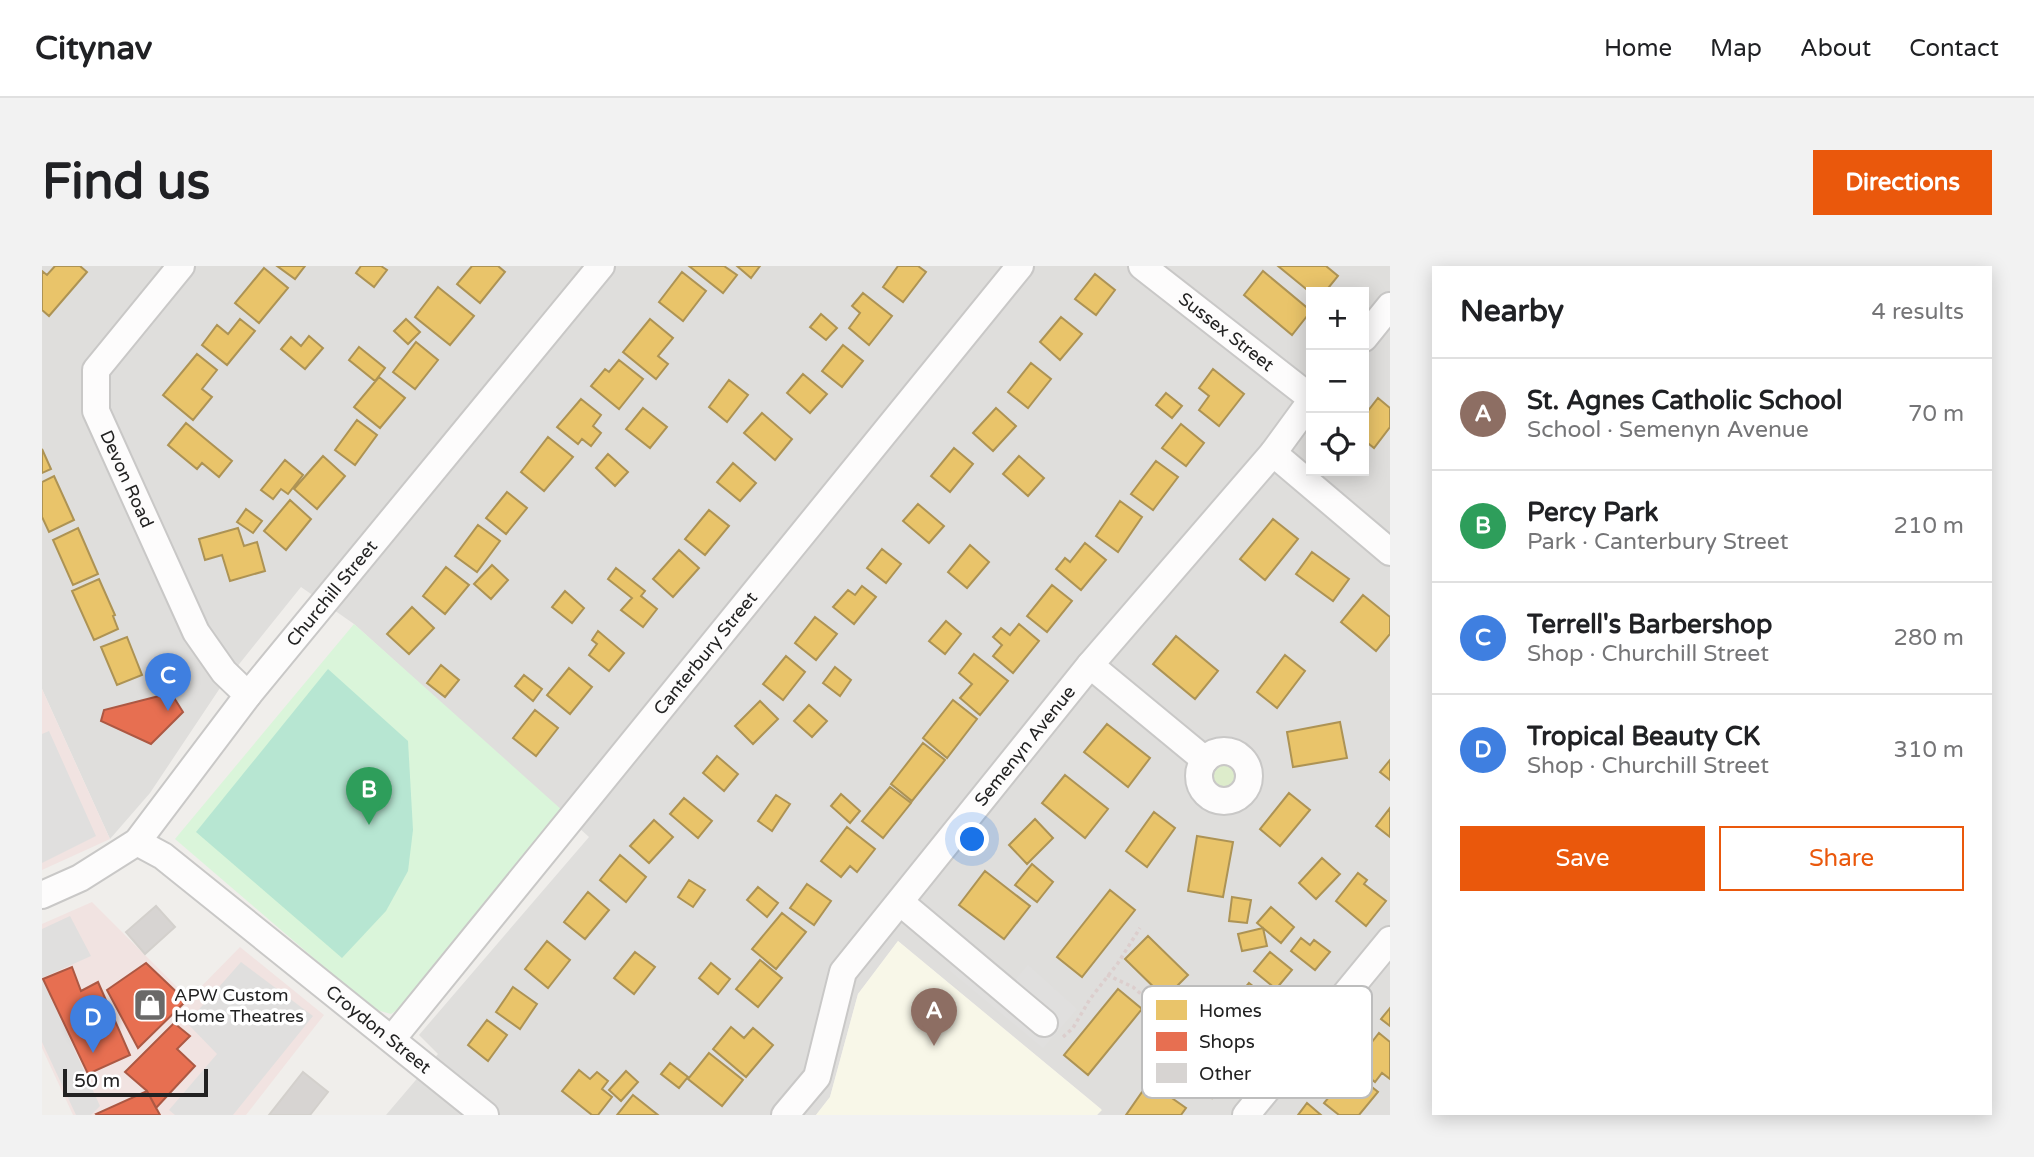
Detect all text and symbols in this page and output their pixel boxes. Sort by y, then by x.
text: Citynav [35,29,152,68]
text: Home [1604,34,1672,63]
text: Map [1710,34,1762,63]
text: About [1800,34,1871,63]
text: Contact [1909,34,1999,63]
button: Directions [1813,150,1992,215]
text: Find us [42,153,210,212]
map controls [1306,287,1369,476]
button: + [1306,287,1369,350]
street label: Sussex Street [1174,288,1279,376]
text: Nearby [1460,293,1564,330]
text: 4 results [1871,298,1964,326]
button: − [1306,350,1369,413]
text: St. Agnes Catholic School [1527,385,1842,416]
text: A [1474,400,1492,428]
text: 70 m [1908,400,1964,428]
button: locate [1306,413,1369,476]
text: School · Semenyn Avenue [1527,416,1809,444]
street label: Devon Road [95,427,158,531]
text: Percy Park [1527,497,1659,528]
text: B [1475,512,1491,540]
text: 210 m [1894,512,1964,540]
text: Park · Canterbury Street [1527,528,1789,556]
street label: Churchill Street [282,536,382,651]
street label: Canterbury Street [649,587,762,719]
text: Terrell's Barbershop [1527,609,1772,640]
text: C [1475,624,1491,652]
text: 280 m [1894,624,1964,652]
text: Shop · Churchill Street [1527,640,1769,668]
pin: C [145,653,191,711]
street label: Semenyn Avenue [970,681,1080,811]
text: Tropical Beauty CK [1527,721,1760,752]
text: D [1474,736,1492,764]
text: 310 m [1894,736,1964,764]
text: Shop · Churchill Street [1527,752,1769,780]
pin: B [346,767,392,825]
your location [955,822,989,856]
button: Save [1460,826,1705,891]
button: Share [1719,826,1964,891]
street label: Croydon Street [321,980,436,1078]
place label: APW Custom Home Theatres [174,984,304,1027]
shop icon: APW Custom Home Theatres [131,986,169,1024]
legend [1142,986,1372,1098]
pin: A [911,988,957,1046]
pin: D [70,995,116,1053]
text: Homes [1199,1000,1262,1022]
text: Shops [1199,1031,1255,1053]
text: Other [1199,1063,1252,1085]
scale bar [63,1066,208,1098]
text: 50 m [74,1070,120,1092]

